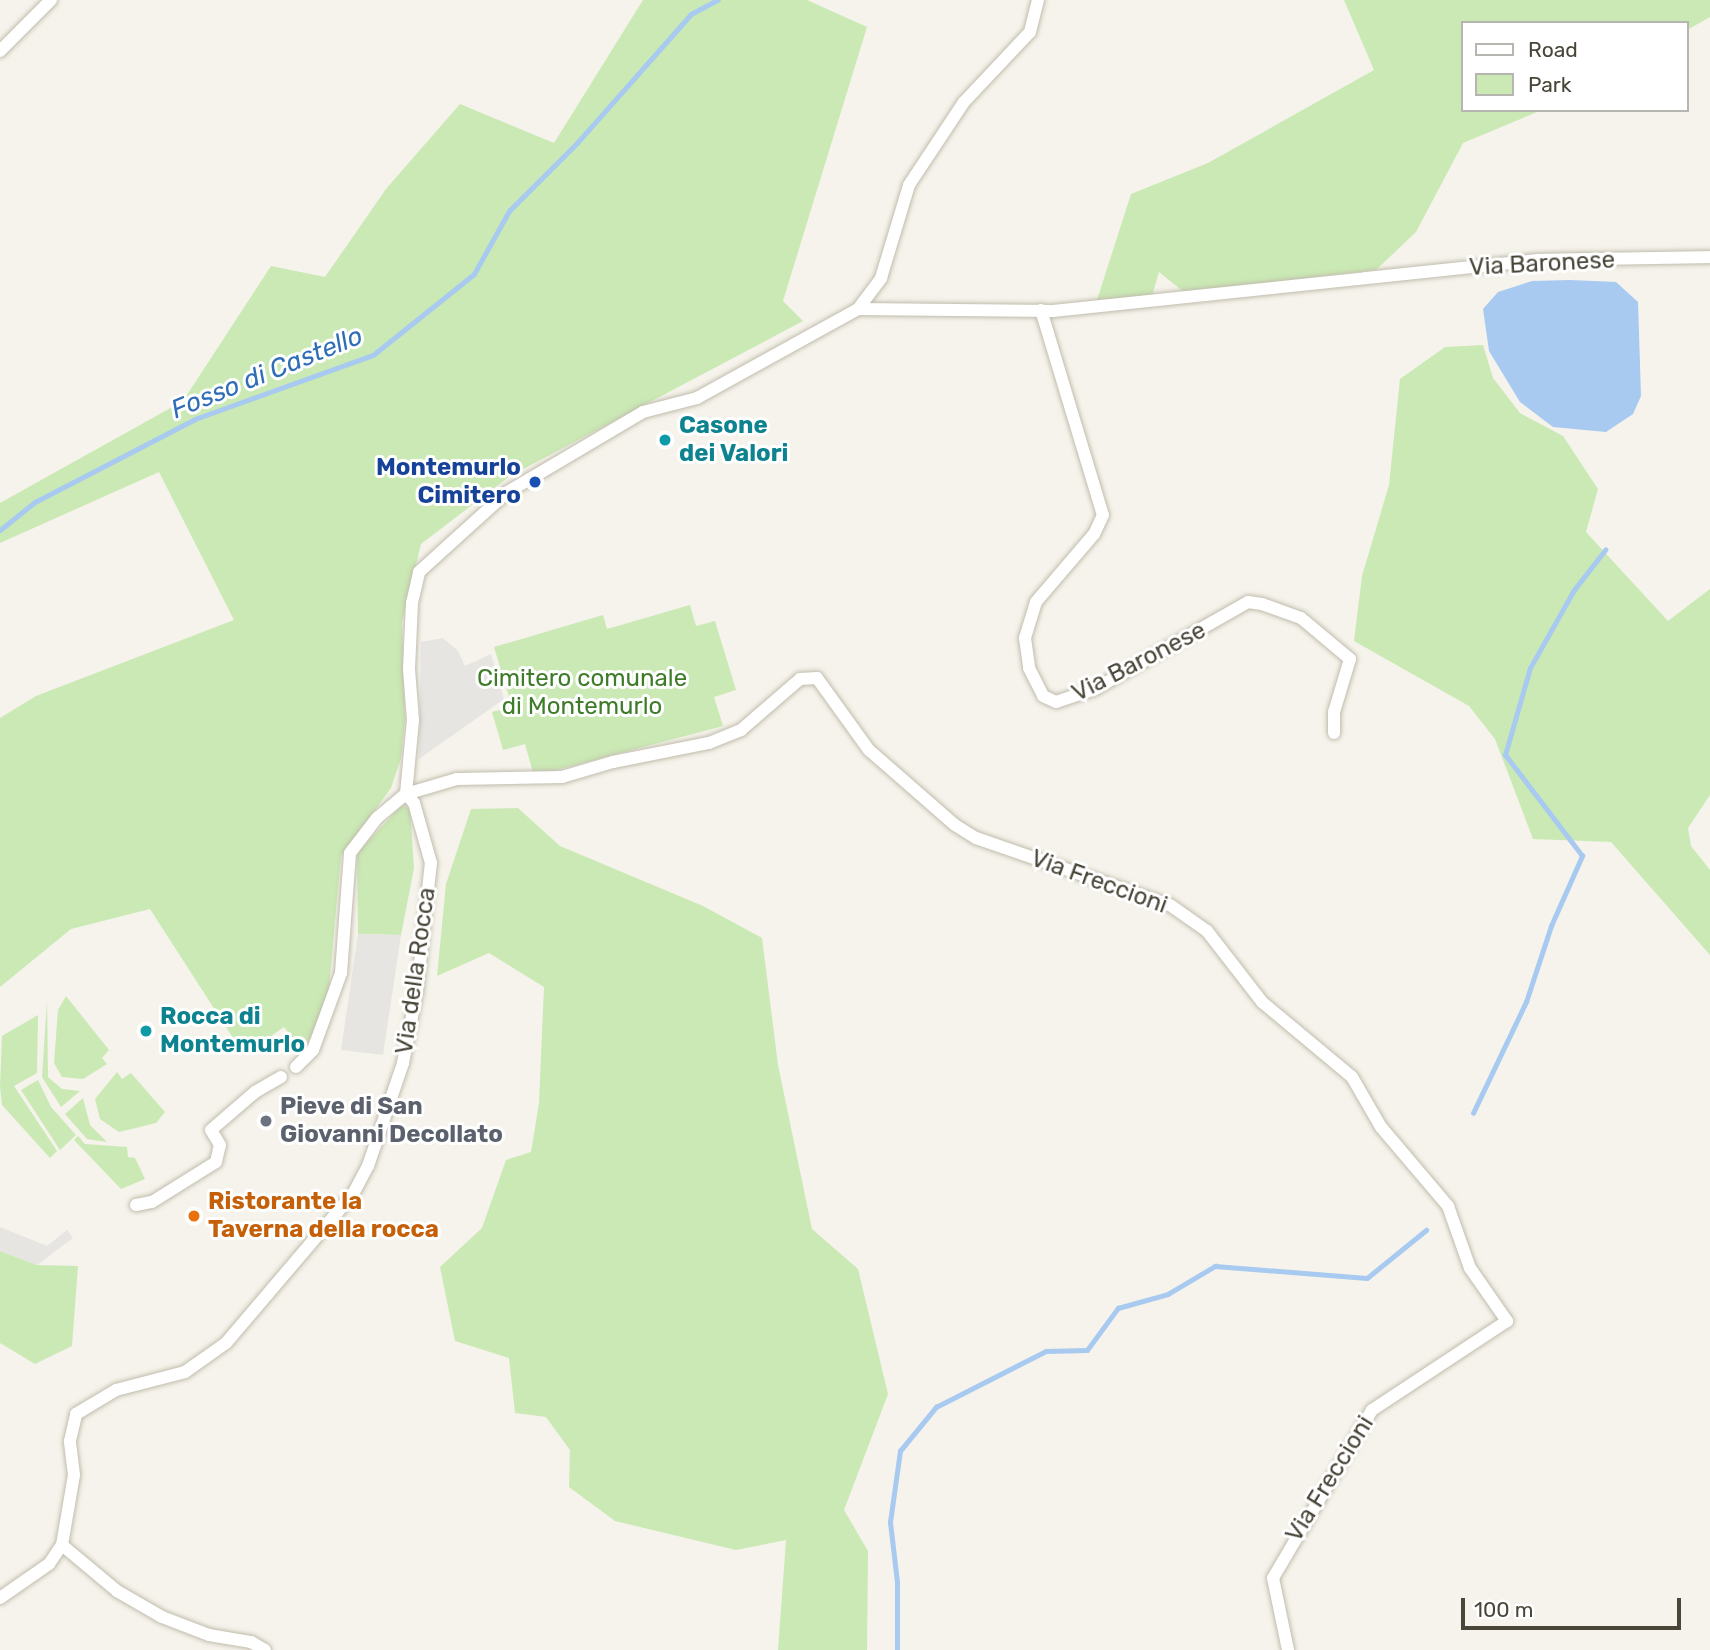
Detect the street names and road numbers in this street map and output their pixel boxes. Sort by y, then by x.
street label: Via Baronese [1468,246,1616,282]
street label: Via Baronese [1067,616,1211,708]
street label: Via Freccioni [1027,844,1171,920]
street label: Via della Rocca [390,886,442,1056]
street label: Via Freccioni [1280,1411,1380,1547]

